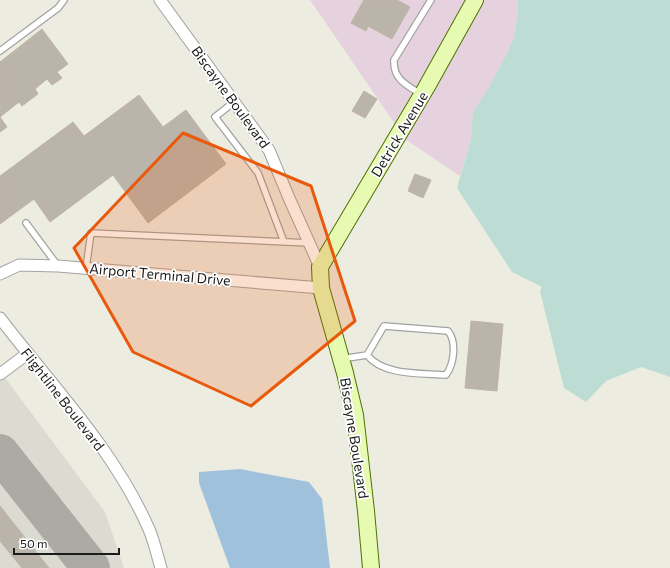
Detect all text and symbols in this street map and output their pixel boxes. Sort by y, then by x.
street label: Biscayne Boulevard [188,43,274,151]
street label: Detrick Avenue [367,88,431,180]
street label: Airport Terminal Drive [89,259,231,289]
street label: Flightline Boulevard [18,344,108,454]
street label: Biscayne Boulevard [337,376,373,500]
scale bar [14,530,119,556]
text: 50 m [20,536,48,550]

